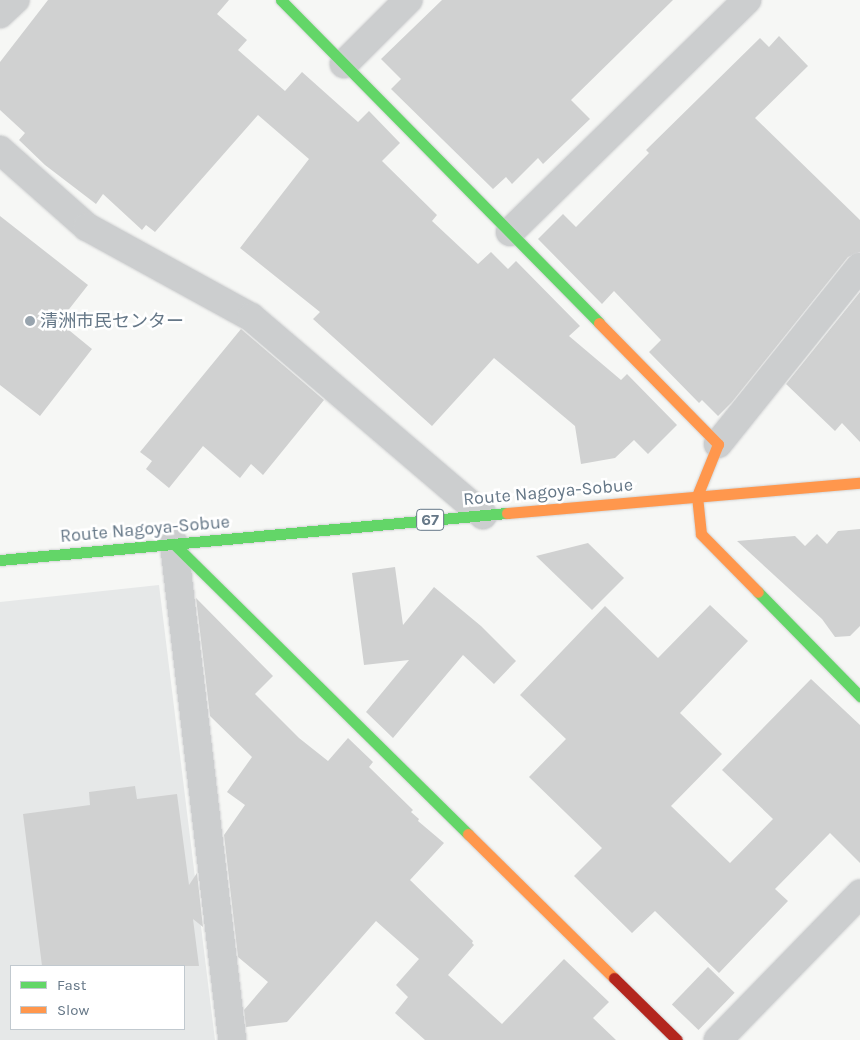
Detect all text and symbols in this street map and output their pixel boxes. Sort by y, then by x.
place label: 清洲市民センター [40,310,184,332]
marker: 清洲市民センター [24,315,36,327]
street label: Route Nagoya-Sobue [462,474,634,510]
road number: 67 [415,506,445,534]
street label: Route Nagoya-Sobue [59,511,231,547]
legend [10,965,185,1030]
text: Fast [57,976,86,994]
text: Slow [57,1001,89,1019]

